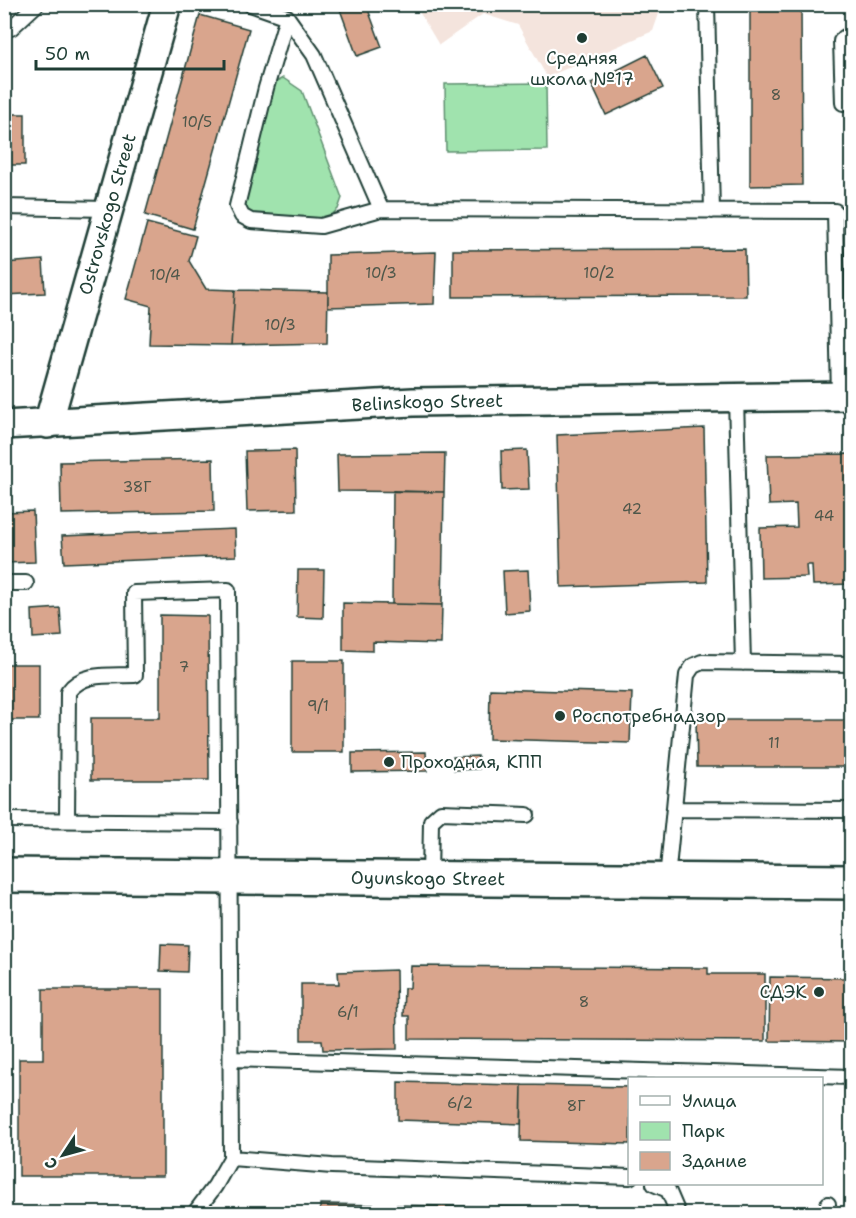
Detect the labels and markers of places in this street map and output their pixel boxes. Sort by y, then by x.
marker: Средняя школа №17 [575,31,589,45]
place label: Средняя школа №17 [530,46,634,91]
place label: Роспотребнадзор [572,704,726,728]
marker: Роспотребнадзор [553,709,567,723]
place label: Проходная, КПП [401,750,542,774]
marker: Проходная, КПП [382,755,396,769]
place label: СДЭК [760,980,807,1004]
marker: СДЭК [812,985,826,999]

